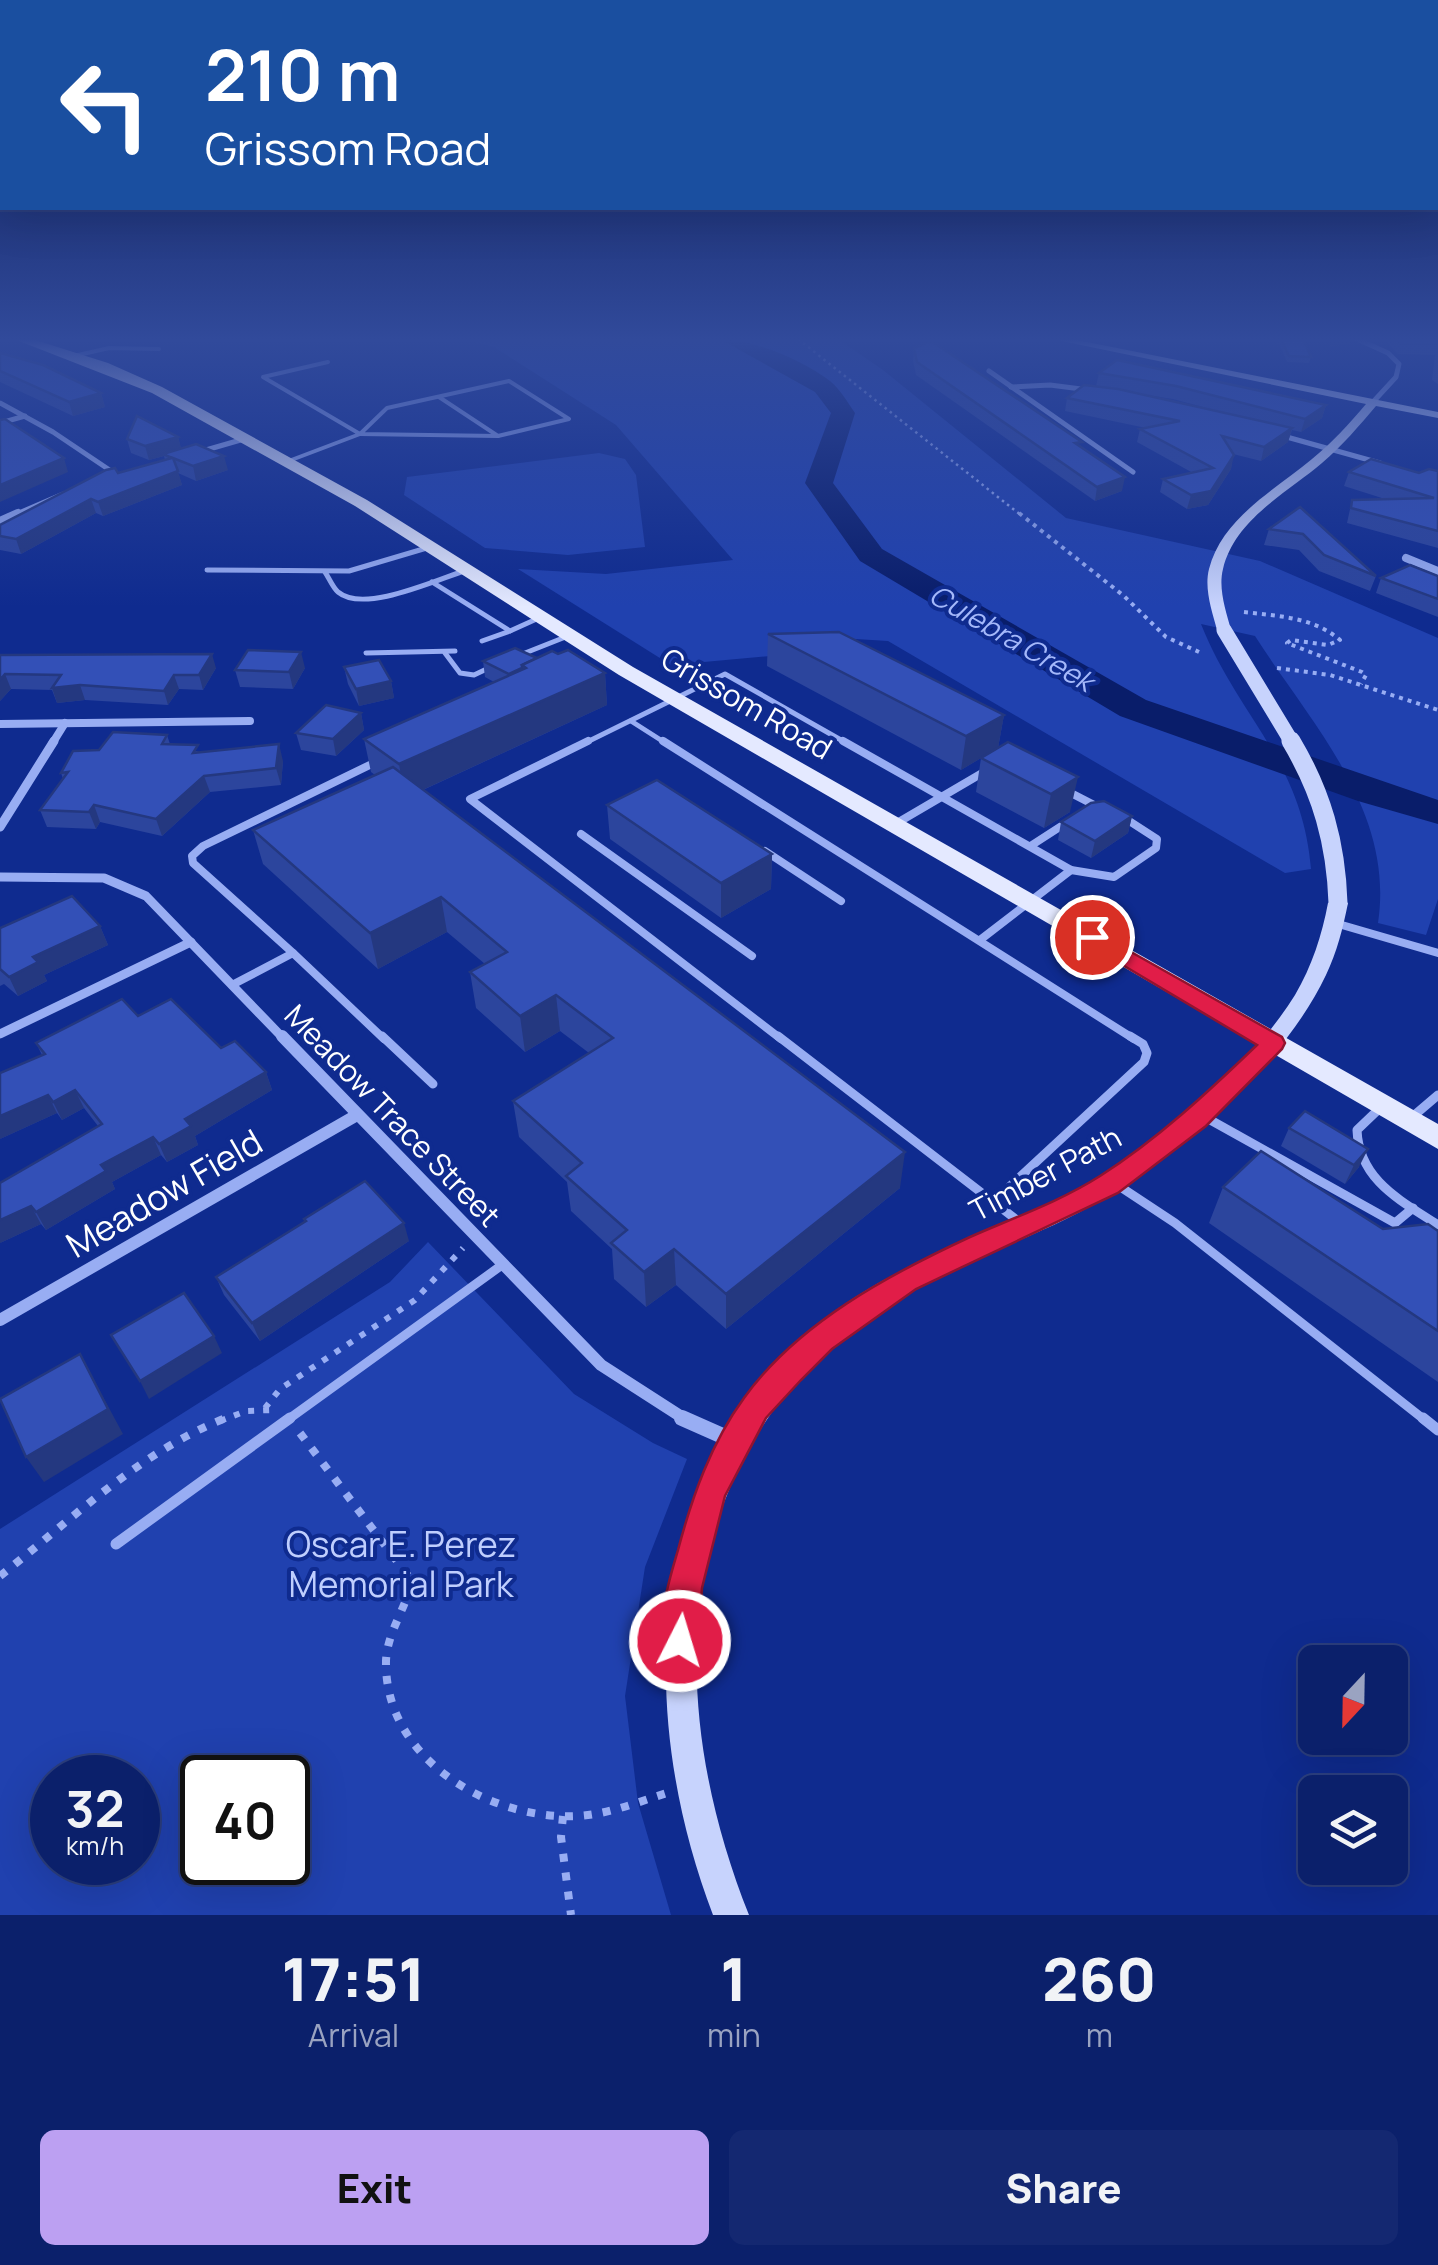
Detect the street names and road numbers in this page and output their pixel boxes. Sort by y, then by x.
street label: Grissom Road [654,638,840,768]
street label: Meadow Trace Street [276,995,510,1235]
street label: Timber Path [962,1116,1128,1230]
street label: Meadow Field [57,1118,271,1268]

